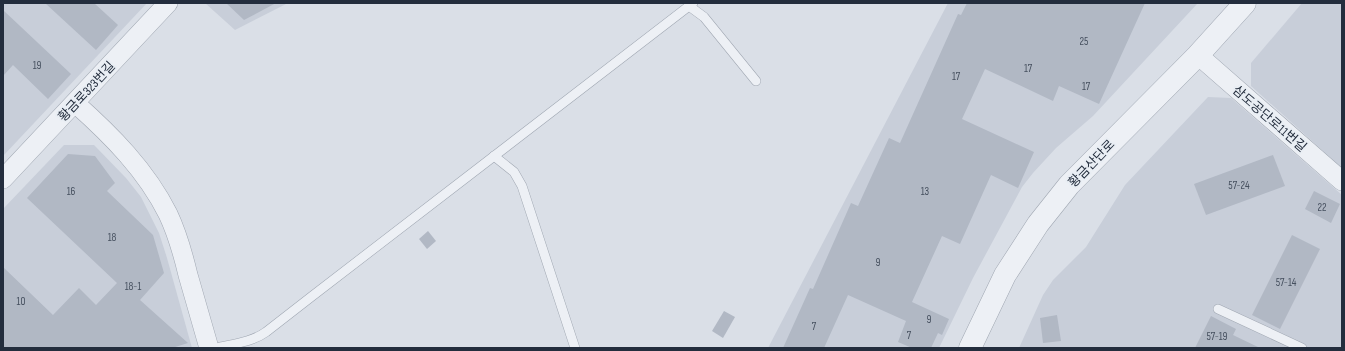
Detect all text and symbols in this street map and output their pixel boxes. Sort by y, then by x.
house number: 25 [1080,35,1088,48]
street label: 황금로323번길 [55,58,119,125]
house number: 19 [33,59,41,72]
house number: 17 [1024,62,1033,75]
house number: 17 [952,70,961,83]
house number: 17 [1082,80,1091,93]
street label: 삼도공단로11번길 [1229,82,1310,155]
street label: 황금산단로 [1065,137,1118,191]
house number: 57-24 [1228,179,1250,192]
house number: 16 [67,185,76,198]
house number: 13 [921,185,930,198]
house number: 22 [1317,201,1327,214]
house number: 18 [108,231,117,244]
house number: 9 [876,256,881,269]
house number: 57-14 [1276,276,1297,289]
house number: 18-1 [125,280,141,293]
house number: 10 [17,295,25,308]
house number: 9 [927,313,932,326]
house number: 7 [812,320,817,333]
house number: 7 [907,329,912,342]
house number: 57-19 [1207,330,1228,343]

